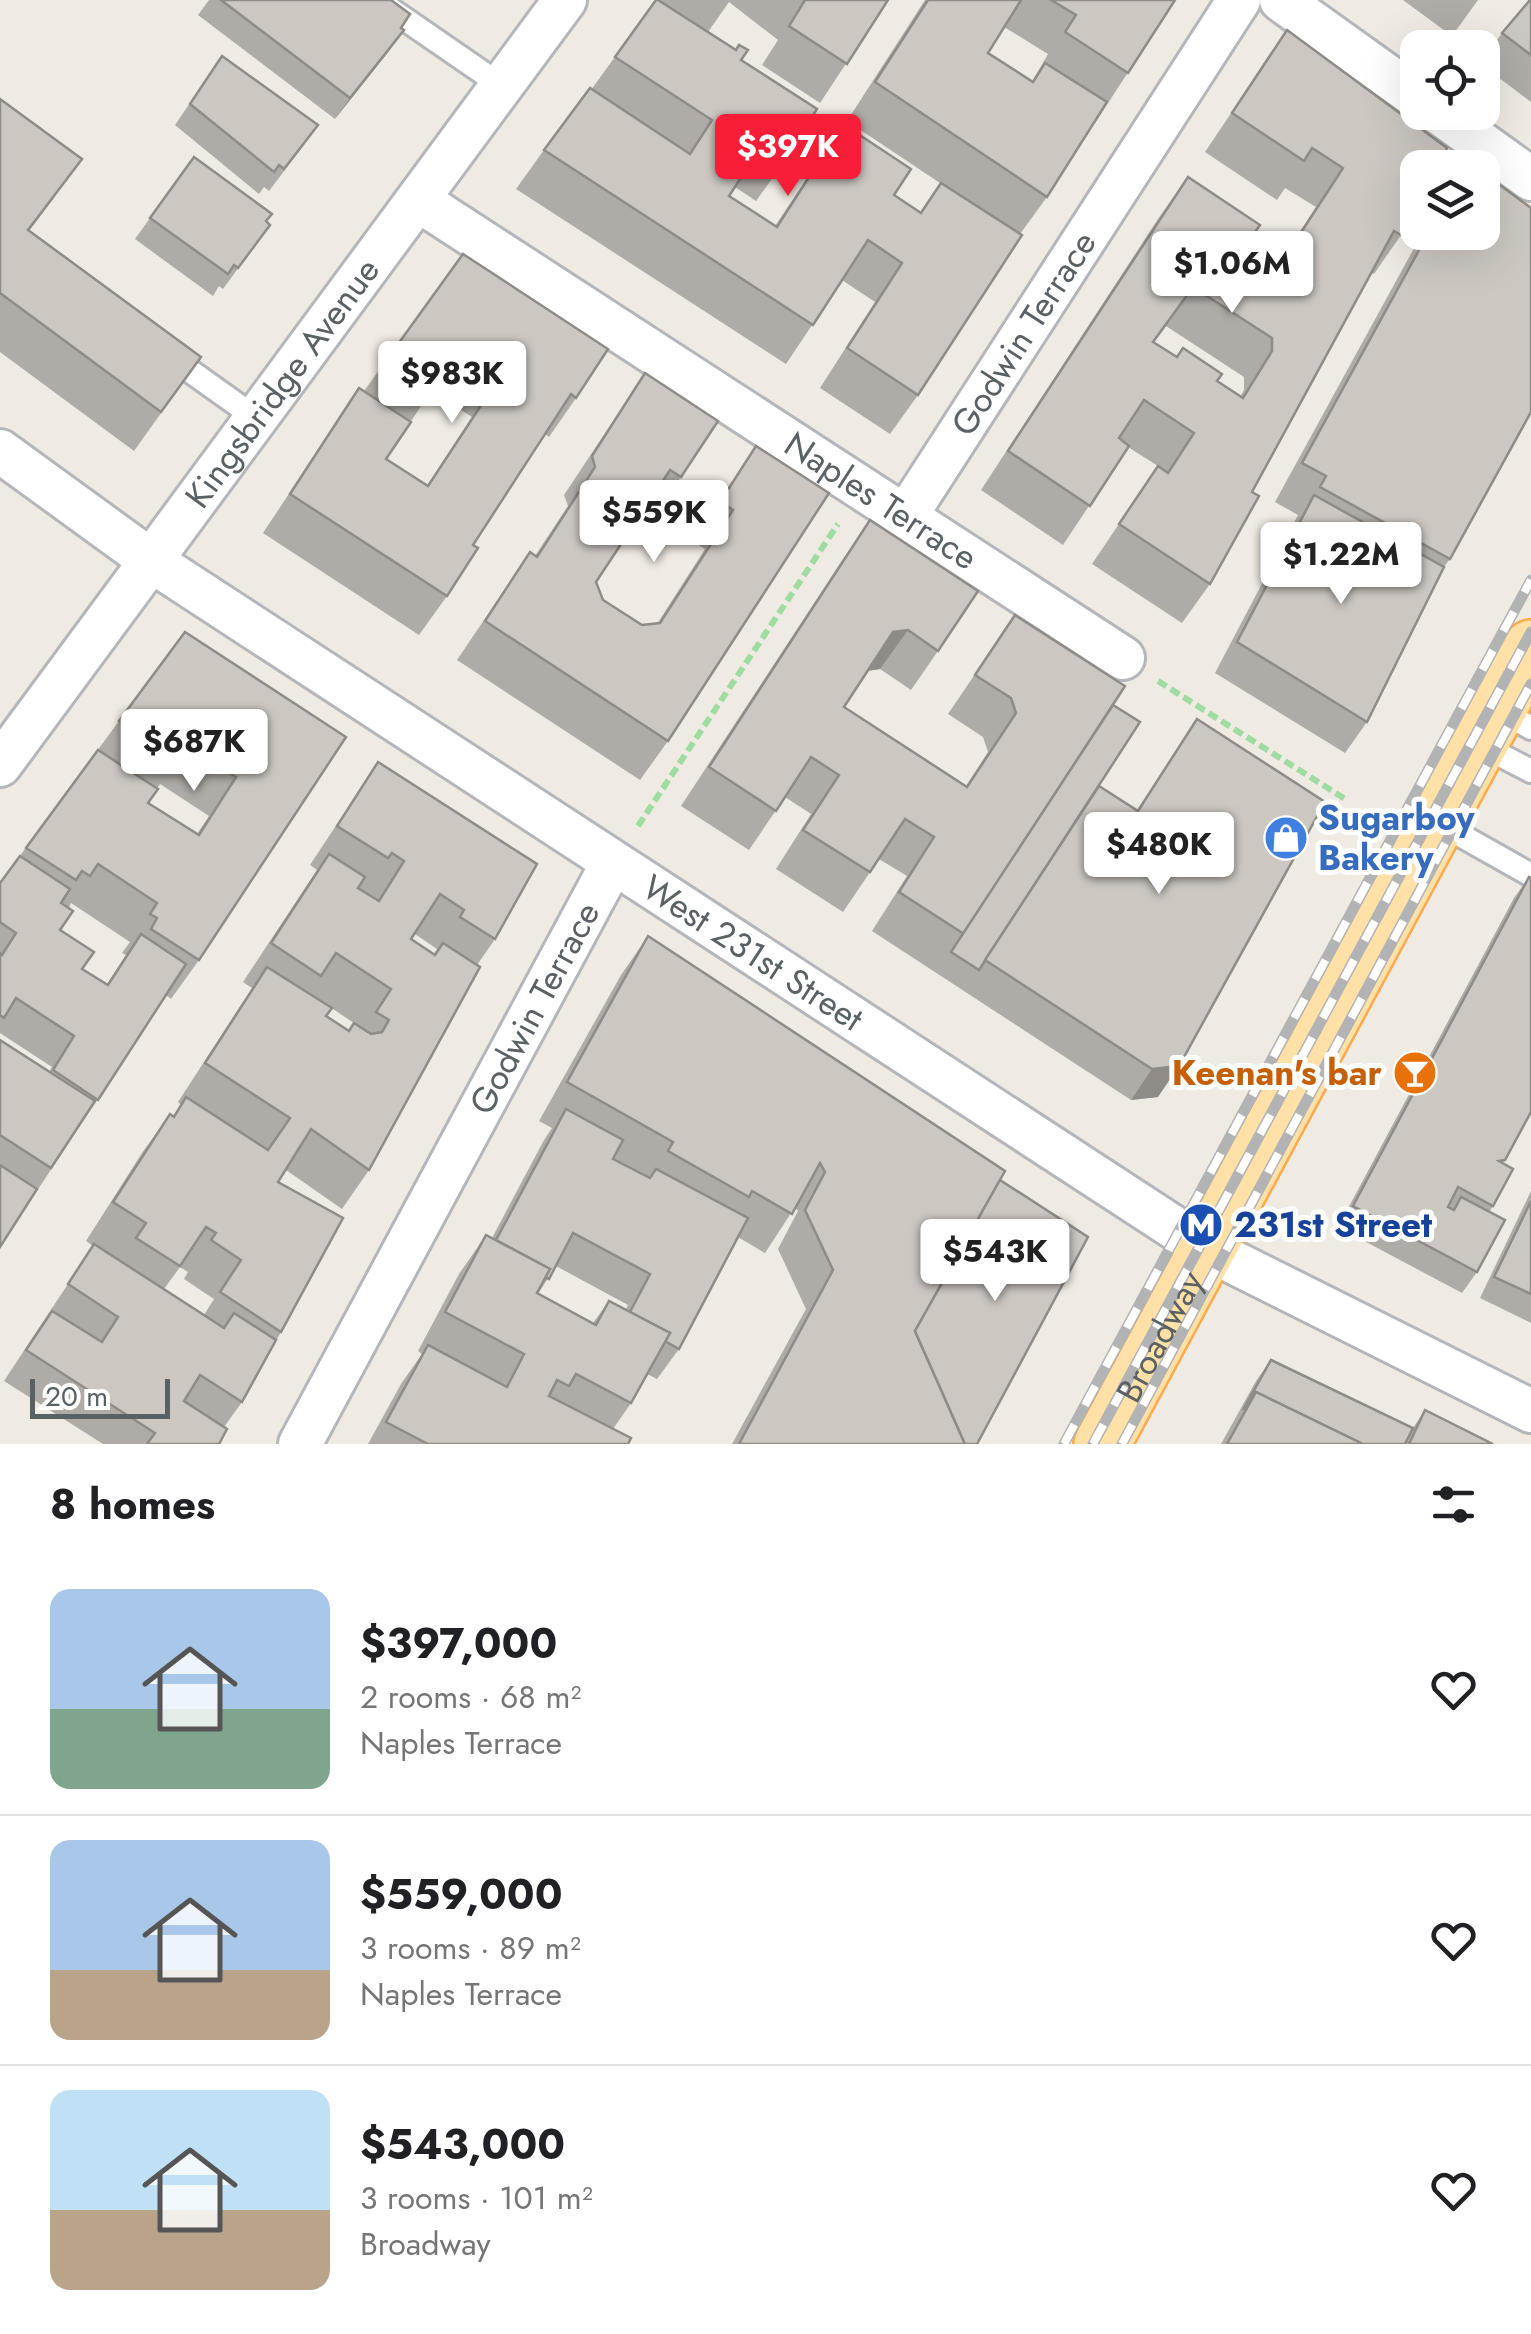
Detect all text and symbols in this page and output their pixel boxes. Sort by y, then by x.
map controls [1400,30,1500,250]
button: locate [1400,30,1500,130]
pin: $397K [718,114,858,199]
text: $397K [737,123,839,169]
button: layers [1400,150,1500,250]
street label: Godwin Terrace [939,221,1108,445]
pin: $1.06M [1151,231,1313,316]
text: $1.06M [1173,240,1291,286]
street label: Kingsbridge Avenue [173,247,391,518]
pin: $983K [382,341,522,426]
text: $983K [400,350,504,396]
street label: Naples Terrace [775,420,987,582]
pin: $559K [584,480,724,565]
text: $559K [602,489,706,535]
pin: $1.22M [1260,522,1422,607]
text: $1.22M [1283,531,1400,577]
pin: $687K [124,709,264,794]
text: $687K [143,718,245,764]
place label: Sugarboy Bakery [1318,793,1475,883]
pin: $480K [1089,812,1229,897]
shop icon: Sugarboy Bakery [1263,815,1309,861]
text: $480K [1106,821,1212,867]
street label: West 231st Street [633,863,873,1044]
street label: Godwin Terrace [457,893,612,1123]
place label: Keenan's bar [1172,1048,1383,1098]
bar icon: Keenan's bar [1392,1050,1438,1096]
place label: 231st Street [1234,1200,1432,1250]
metro station icon: 231st Street [1178,1202,1224,1248]
pin: $543K [925,1219,1065,1304]
text: $543K [942,1228,1048,1274]
street label: Broadway [1104,1261,1216,1411]
scale bar [30,1374,170,1418]
text: 20 m [45,1376,108,1417]
text: 8 homes [50,1474,215,1535]
icon: filters [1426,1477,1481,1532]
text: $397,000 [360,1613,557,1674]
icon: home [130,1629,250,1749]
icon: heart [1426,1662,1481,1717]
text: 2 rooms · 68 m² [360,1674,581,1720]
text: Naples Terrace [360,1720,562,1766]
text: $559,000 [360,1864,562,1925]
icon: home [130,1880,250,2000]
icon: heart [1426,1913,1481,1968]
text: 3 rooms · 89 m² [360,1925,581,1971]
text: Naples Terrace [360,1971,562,2017]
text: $543,000 [360,2114,565,2175]
icon: home [130,2130,250,2250]
icon: heart [1426,2163,1481,2218]
text: 3 rooms · 101 m² [360,2175,593,2221]
text: Broadway [360,2221,491,2267]

